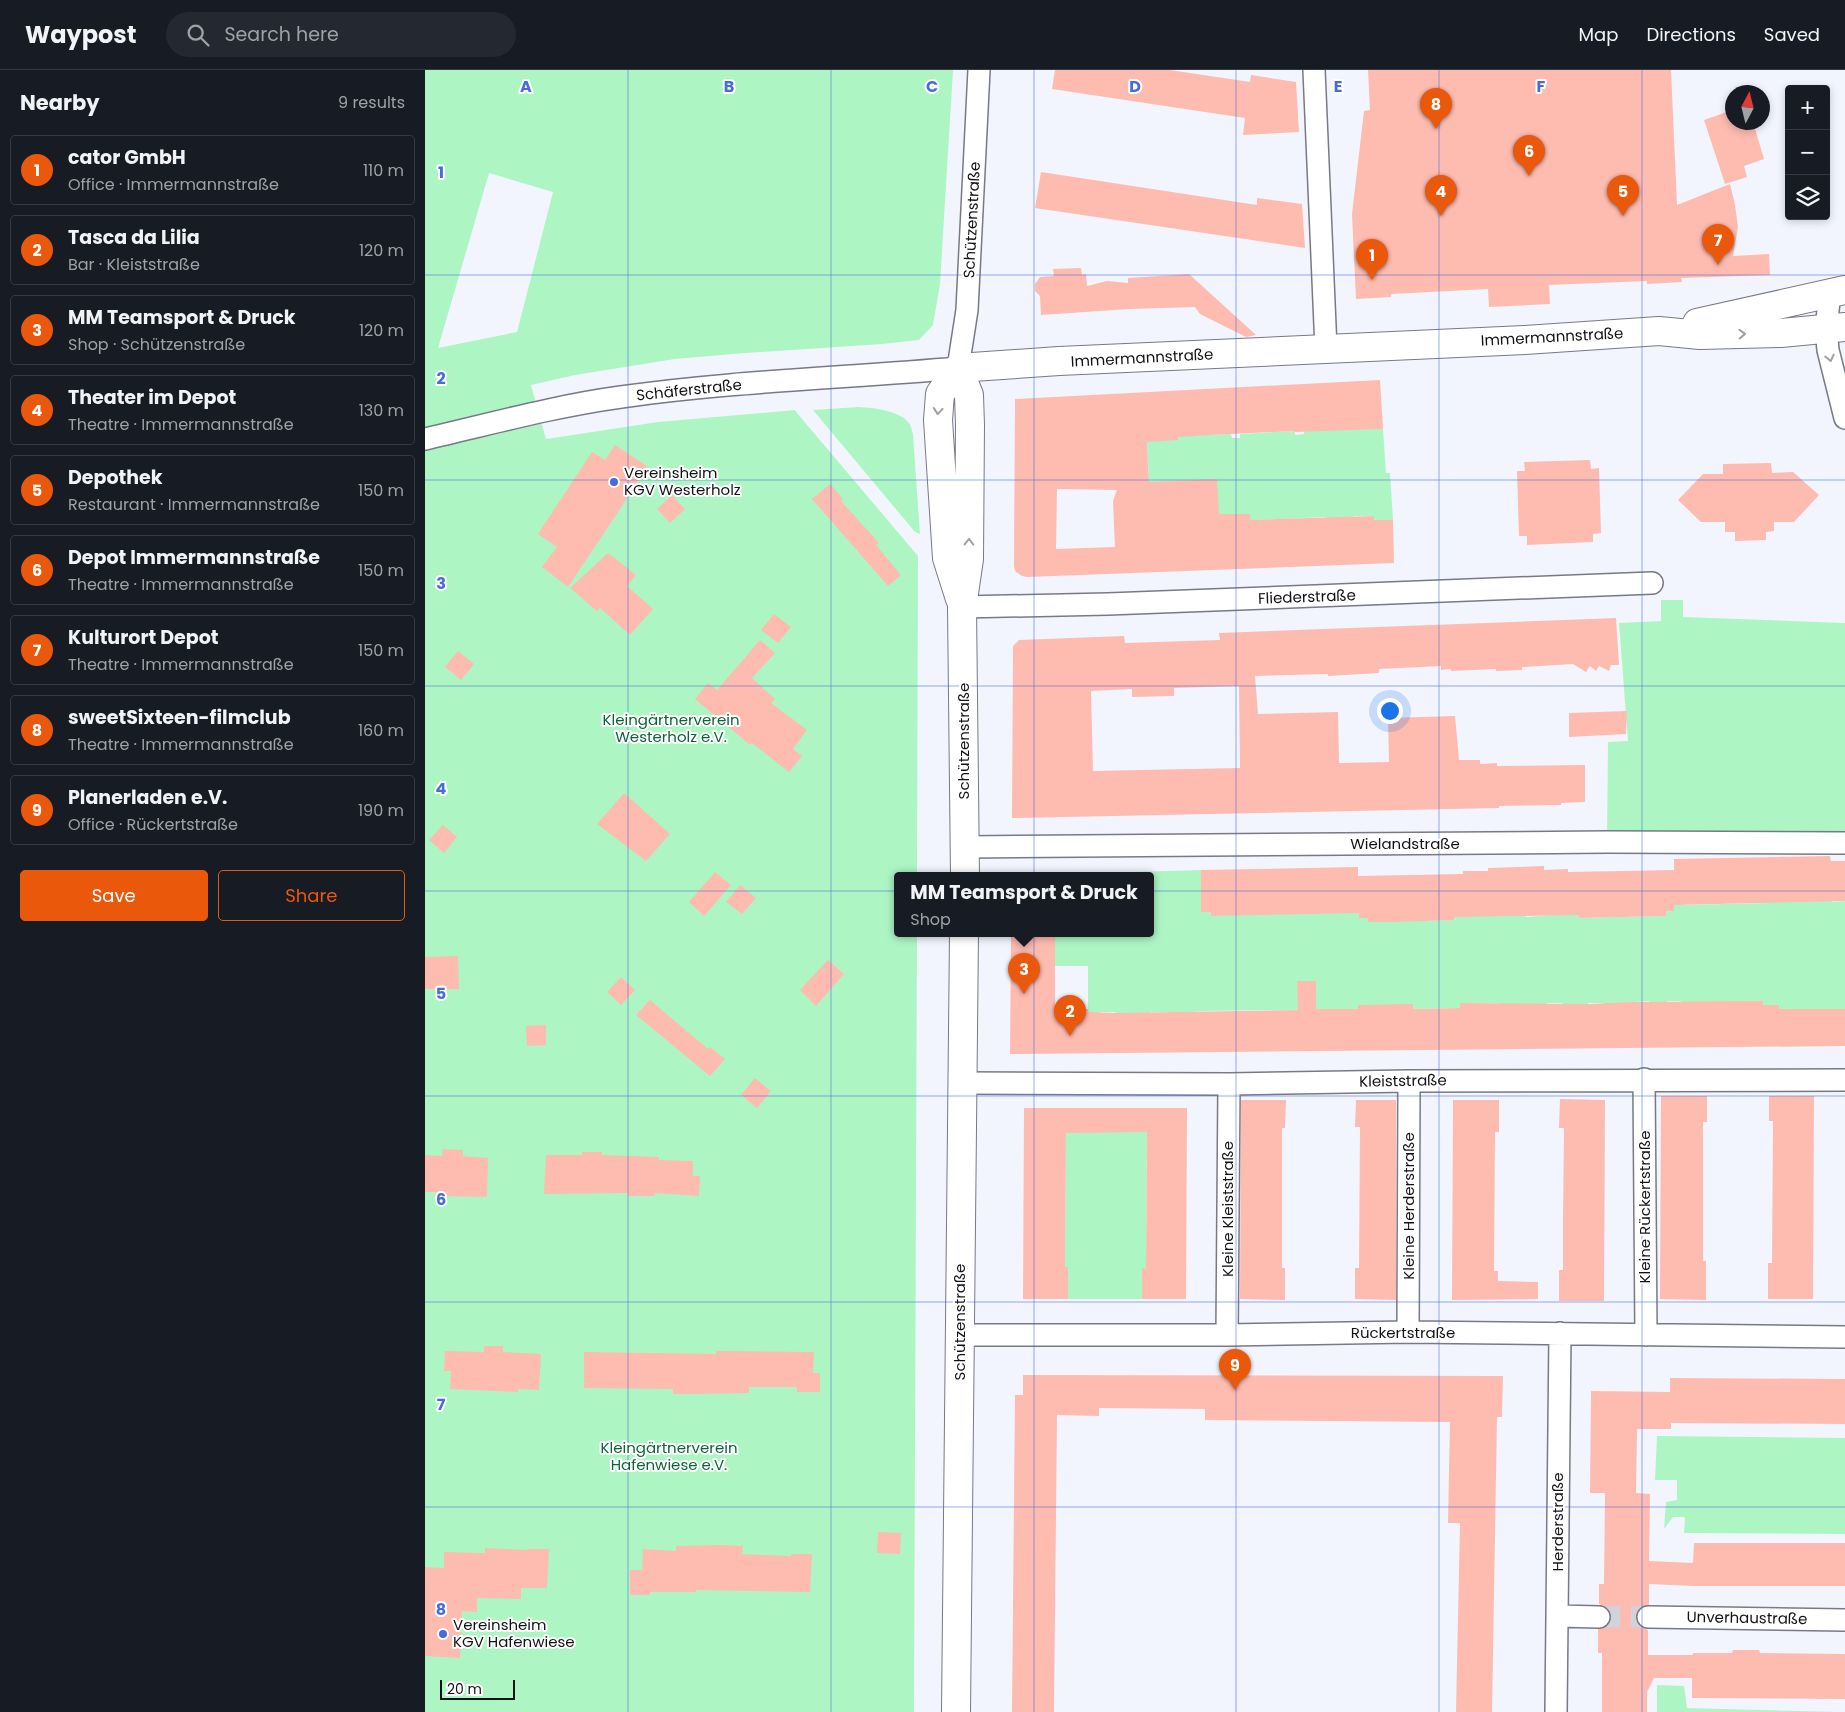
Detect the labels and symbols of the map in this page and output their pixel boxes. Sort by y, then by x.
text: A [520,75,532,98]
text: B [724,75,734,98]
text: C [926,75,938,98]
text: D [1129,75,1141,98]
text: E [1334,75,1342,98]
text: F [1537,75,1546,98]
north arrow [1725,85,1770,130]
pin: 8 [1420,88,1452,129]
pin: 6 [1513,135,1545,176]
text: 1 [438,161,444,184]
street label: Schützenstraße [958,161,985,279]
pin: 4 [1425,175,1457,216]
pin: 5 [1607,175,1639,216]
pin: 7 [1702,224,1734,265]
pin: 1 [1356,239,1388,280]
street label: Immermannstraße [1480,322,1624,351]
one-way arrow [1738,329,1746,339]
street label: Immermannstraße [1070,343,1214,372]
one-way arrow [1824,353,1835,362]
text: 2 [436,367,446,390]
street label: Schäferstraße [635,374,743,405]
one-way arrow [933,408,944,416]
place label: Vereinsheim KGV Westerholz [624,462,741,500]
marker: Vereinsheim KGV Westerholz [608,476,620,488]
one-way arrow [964,537,974,545]
text: 3 [436,572,446,595]
street label: Fliederstraße [1258,584,1356,609]
street label: Schützenstraße [953,683,974,799]
your location [1377,698,1403,724]
park label: Kleingärtnerverein Westerholz e.V. [603,709,740,747]
text: 4 [436,777,447,800]
street label: Wielandstraße [1350,833,1460,854]
pin: 3 [1008,953,1040,994]
text: 5 [436,982,446,1005]
pin: 2 [1054,995,1086,1036]
street label: Kleiststraße [1359,1069,1447,1092]
street label: Kleine Rückertstraße [1634,1130,1655,1284]
street label: Kleine Herderstraße [1398,1132,1419,1280]
street label: Kleine Kleiststraße [1217,1141,1238,1277]
text: 6 [436,1188,446,1211]
street label: Schützenstraße [949,1264,970,1380]
street label: Rückertstraße [1351,1322,1455,1343]
pin: 9 [1219,1349,1251,1390]
text: 7 [437,1393,446,1416]
park label: Kleingärtnerverein Hafenwiese e.V. [601,1437,738,1475]
street label: Herderstraße [1547,1473,1568,1571]
text: 8 [436,1598,446,1621]
street label: Unverhaustraße [1686,1606,1808,1629]
place label: Vereinsheim KGV Hafenwiese [453,1614,575,1652]
marker: Vereinsheim KGV Hafenwiese [437,1628,449,1640]
scale bar [440,1677,515,1700]

